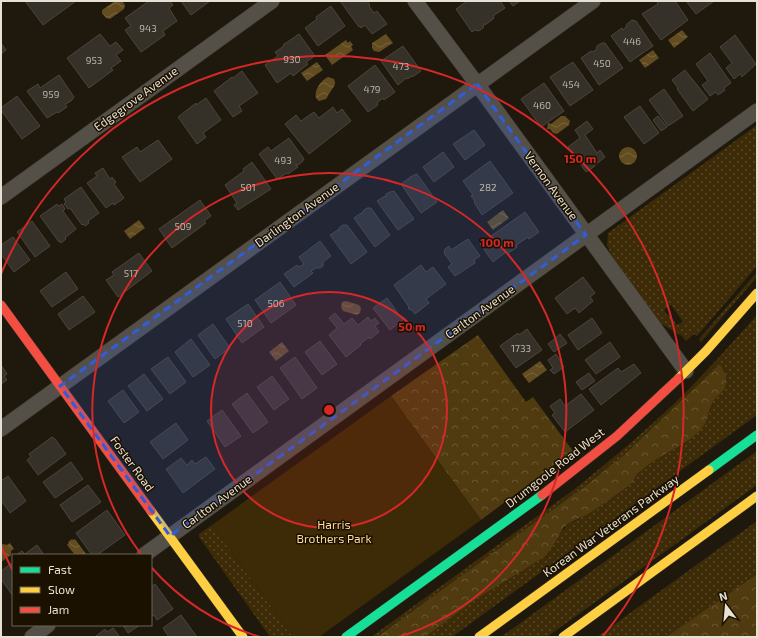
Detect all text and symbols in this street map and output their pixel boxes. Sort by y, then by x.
house number: 943 [139,22,157,34]
house number: 446 [623,35,641,47]
house number: 930 [283,53,301,65]
house number: 953 [86,54,102,66]
house number: 450 [593,57,611,69]
house number: 473 [393,60,409,72]
street label: Edgegrove Avenue [91,63,180,133]
house number: 454 [562,78,580,90]
house number: 479 [364,83,381,95]
house number: 959 [43,88,60,100]
house number: 460 [533,99,551,111]
street label: Vernon Avenue [522,148,581,222]
text: 150 m [564,151,596,165]
house number: 493 [274,154,292,166]
street label: Darlington Avenue [252,179,341,249]
house number: 501 [240,181,256,193]
house number: 282 [479,181,497,193]
house number: 509 [174,220,192,232]
text: 100 m [480,235,514,249]
house number: 517 [124,267,138,279]
street label: Carlton Avenue [442,281,517,341]
house number: 506 [267,297,285,309]
house number: 510 [237,317,253,329]
text: 50 m [398,319,426,333]
house number: 1733 [511,342,531,354]
centre of rings [322,403,336,417]
street label: Drumgoole Road West [502,424,607,510]
street label: Foster Road [108,433,158,494]
street label: Carlton Avenue [179,471,254,531]
street label: Korean War Veterans Parkway [540,471,682,579]
park label: Harris Brothers Park [296,517,372,545]
legend [12,554,152,626]
text: Fast [48,562,72,576]
text: Slow [48,582,75,596]
north arrow [706,586,746,626]
text: N [717,589,729,603]
text: Jam [48,602,69,616]

